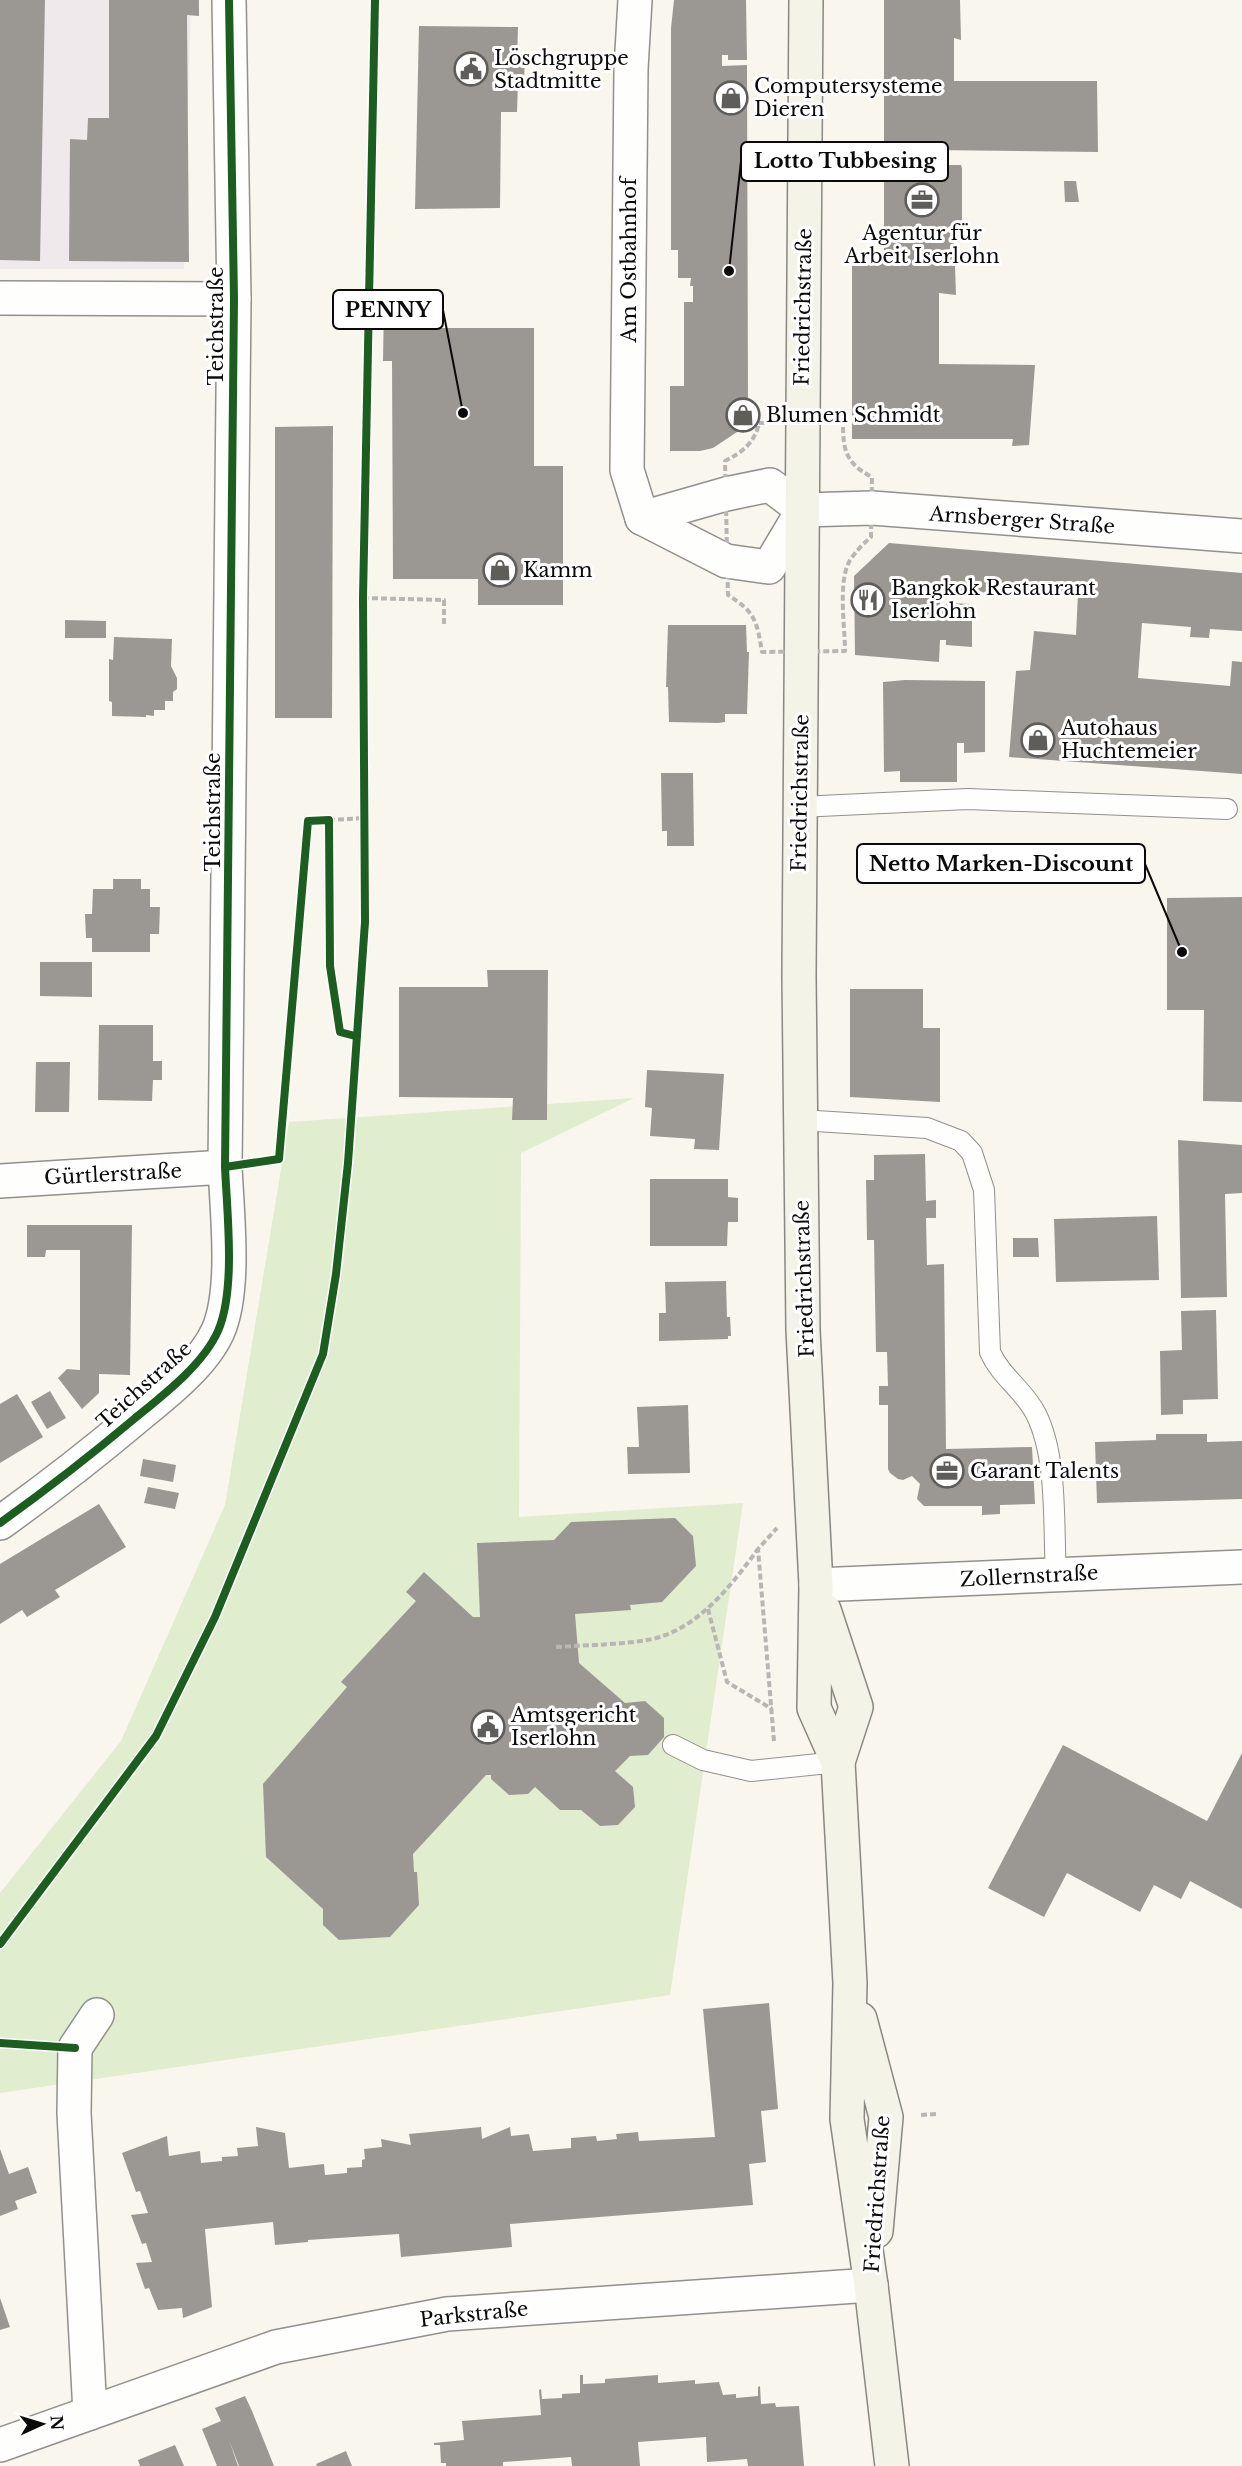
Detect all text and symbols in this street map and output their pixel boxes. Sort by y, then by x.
place label: Löschgruppe Stadtmitte [494,46,629,93]
public building icon: Löschgruppe Stadtmitte [453,51,489,87]
place label: Computersysteme Dieren [754,74,943,121]
shop icon: Computersysteme Dieren [713,80,749,116]
callout: Lotto Tubbesing [741,142,948,181]
text: Lotto Tubbesing [754,148,937,174]
street label: Am Ostbahnhof [617,175,641,343]
office icon: Agentur für Arbeit Iserlohn [904,182,940,218]
place label: Agentur für Arbeit Iserlohn [843,221,1000,268]
street label: Friedrichstraße [790,228,816,386]
street label: Teichstraße [204,266,228,386]
callout: PENNY [333,290,443,329]
text: PENNY [345,297,432,323]
shop icon: Blumen Schmidt [725,397,761,433]
place label: Blumen Schmidt [766,403,941,427]
street label: Arnsberger Straße [927,501,1116,538]
shop icon: Kamm [482,552,518,588]
place label: Kamm [523,558,593,582]
place label: Bangkok Restaurant Iserlohn [891,576,1096,623]
restaurant icon: Bangkok Restaurant Iserlohn [850,582,886,618]
street label: Friedrichstraße [787,714,813,872]
place label: Autohaus Huchtemeier [1060,716,1197,763]
shop icon: Autohaus Huchtemeier [1020,722,1056,758]
street label: Teichstraße [201,752,225,872]
callout: Netto Marken-Discount [857,844,1145,883]
text: Netto Marken-Discount [869,851,1133,877]
street label: Gürtlerstraße [44,1158,182,1190]
street label: Friedrichstraße [789,1200,819,1358]
street label: Teichstraße [92,1336,196,1434]
office icon: Garant Talents [929,1453,965,1489]
place label: Garant Talents [970,1459,1119,1483]
street label: Zollernstraße [959,1560,1099,1592]
place label: Amtsgericht Iserlohn [510,1703,637,1750]
public building icon: Amtsgericht Iserlohn [470,1709,506,1745]
street label: Friedrichstraße [860,2114,894,2274]
street label: Parkstraße [419,2296,529,2332]
north arrow [12,2394,72,2454]
text: N [46,2415,67,2431]

